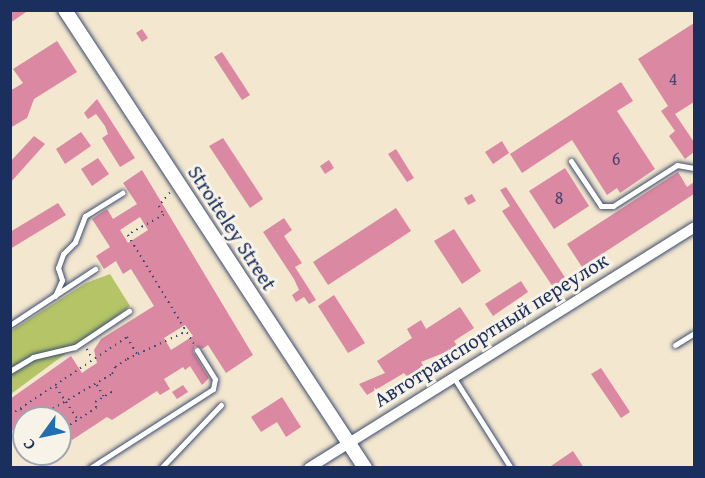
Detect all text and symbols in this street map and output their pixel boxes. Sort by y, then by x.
house number: 4 [669,68,677,90]
house number: 6 [612,148,620,170]
street label: Stroiteley Street [182,161,282,295]
house number: 8 [555,187,563,209]
street label: Автотранспортный переулок [369,247,613,413]
north arrow [12,406,72,466]
text: С [16,434,41,455]

